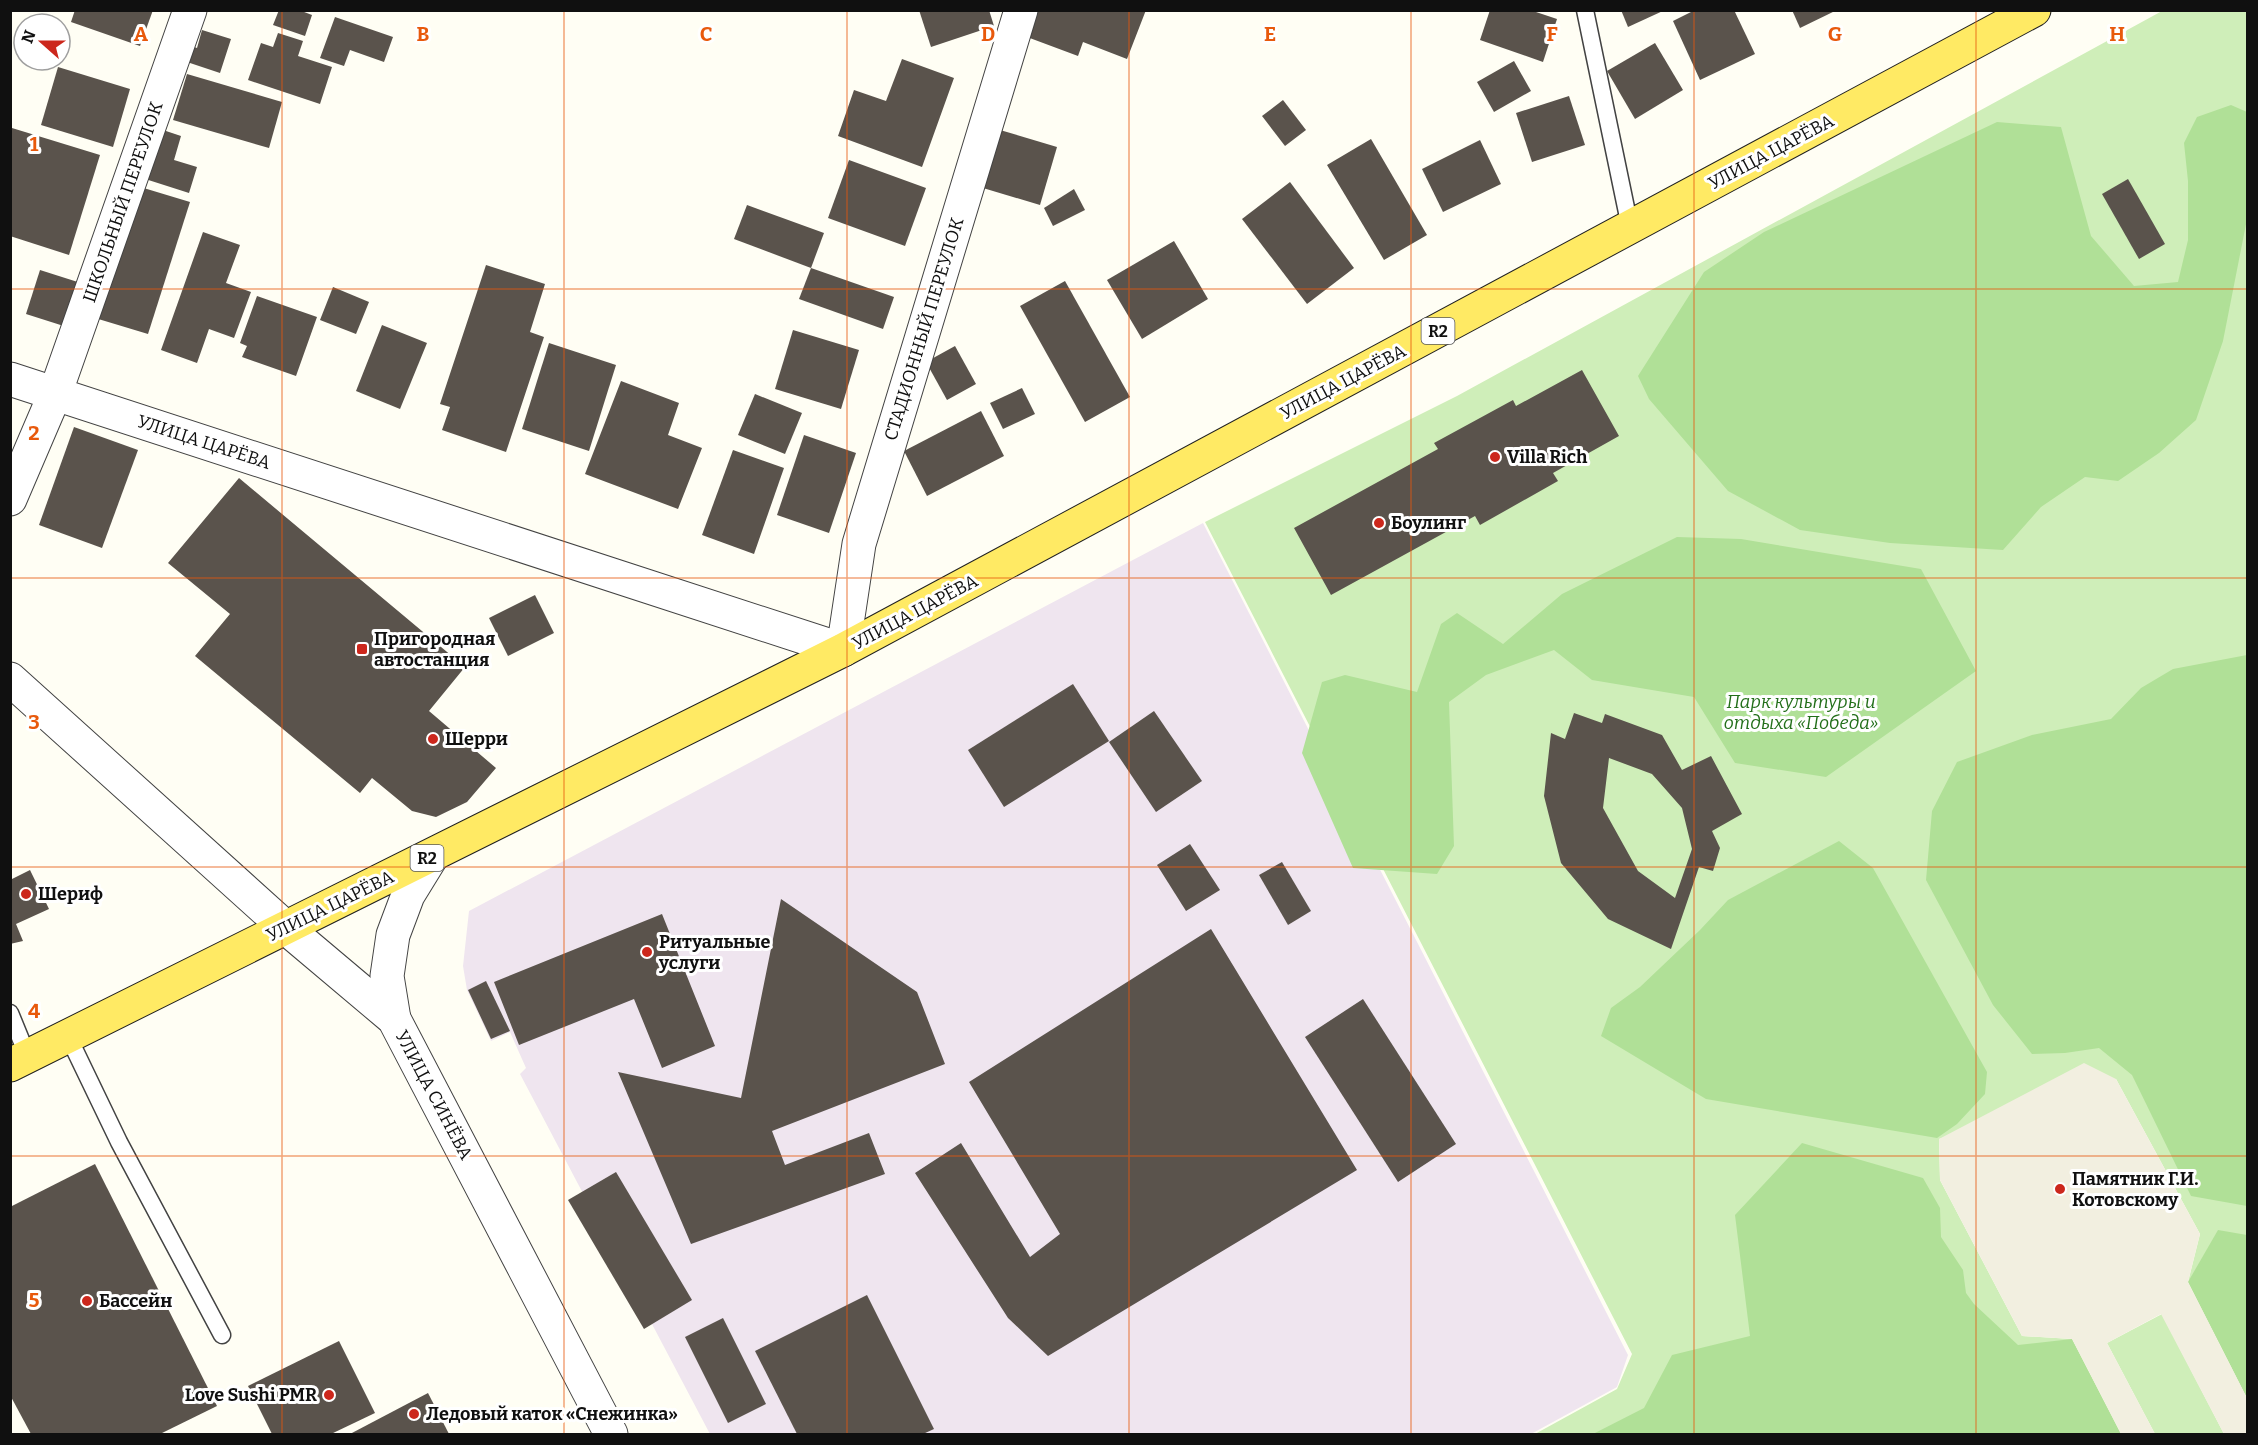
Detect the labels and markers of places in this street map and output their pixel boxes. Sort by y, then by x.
place label: Villa Rich [1507,446,1588,468]
marker: Villa Rich [1488,450,1502,464]
place label: Боулинг [1391,512,1466,534]
marker: Боулинг [1372,516,1386,530]
place label: Пригородная автостанция [374,628,496,671]
marker: Пригородная автостанция [355,642,369,656]
place label: Шерри [445,728,508,750]
marker: Шерри [426,732,440,746]
place label: Шериф [38,883,103,905]
marker: Шериф [19,887,33,901]
place label: Ритуальные услуги [658,931,770,974]
marker: Ритуальные услуги [640,945,654,959]
place label: Памятник Г.И. Котовскому [2072,1168,2198,1211]
marker: Памятник Г.И. Котовскому [2053,1182,2067,1196]
place label: Бассейн [99,1290,172,1312]
marker: Бассейн [80,1294,94,1308]
place label: Love Sushi PMR [185,1384,317,1406]
marker: Love Sushi PMR [322,1388,336,1402]
place label: Ледовый каток «Снежинка» [426,1403,678,1425]
marker: Ледовый каток «Снежинка» [407,1407,421,1421]

